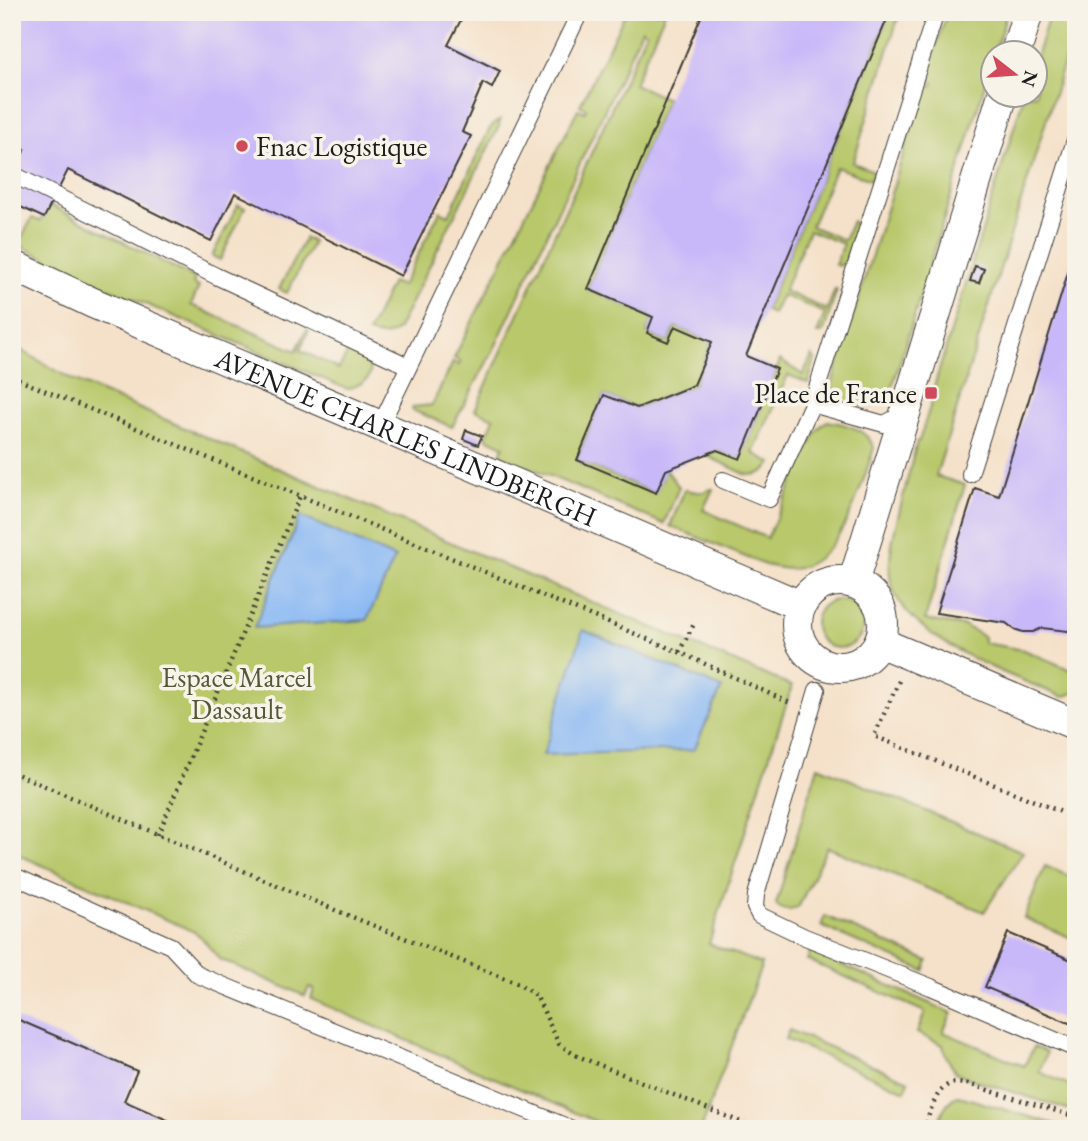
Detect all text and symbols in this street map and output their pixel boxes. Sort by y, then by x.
north arrow [979,38,1050,108]
text: N [1015,68,1044,90]
place label: Fnac Logistique [256,128,428,164]
marker: Fnac Logistique [234,138,250,154]
street label: AVENUE CHARLES LINDBERGH [209,339,602,535]
place label: Place de France [754,375,917,411]
marker: Place de France [923,385,939,401]
park label: Espace Marcel Dassault [161,659,313,727]

